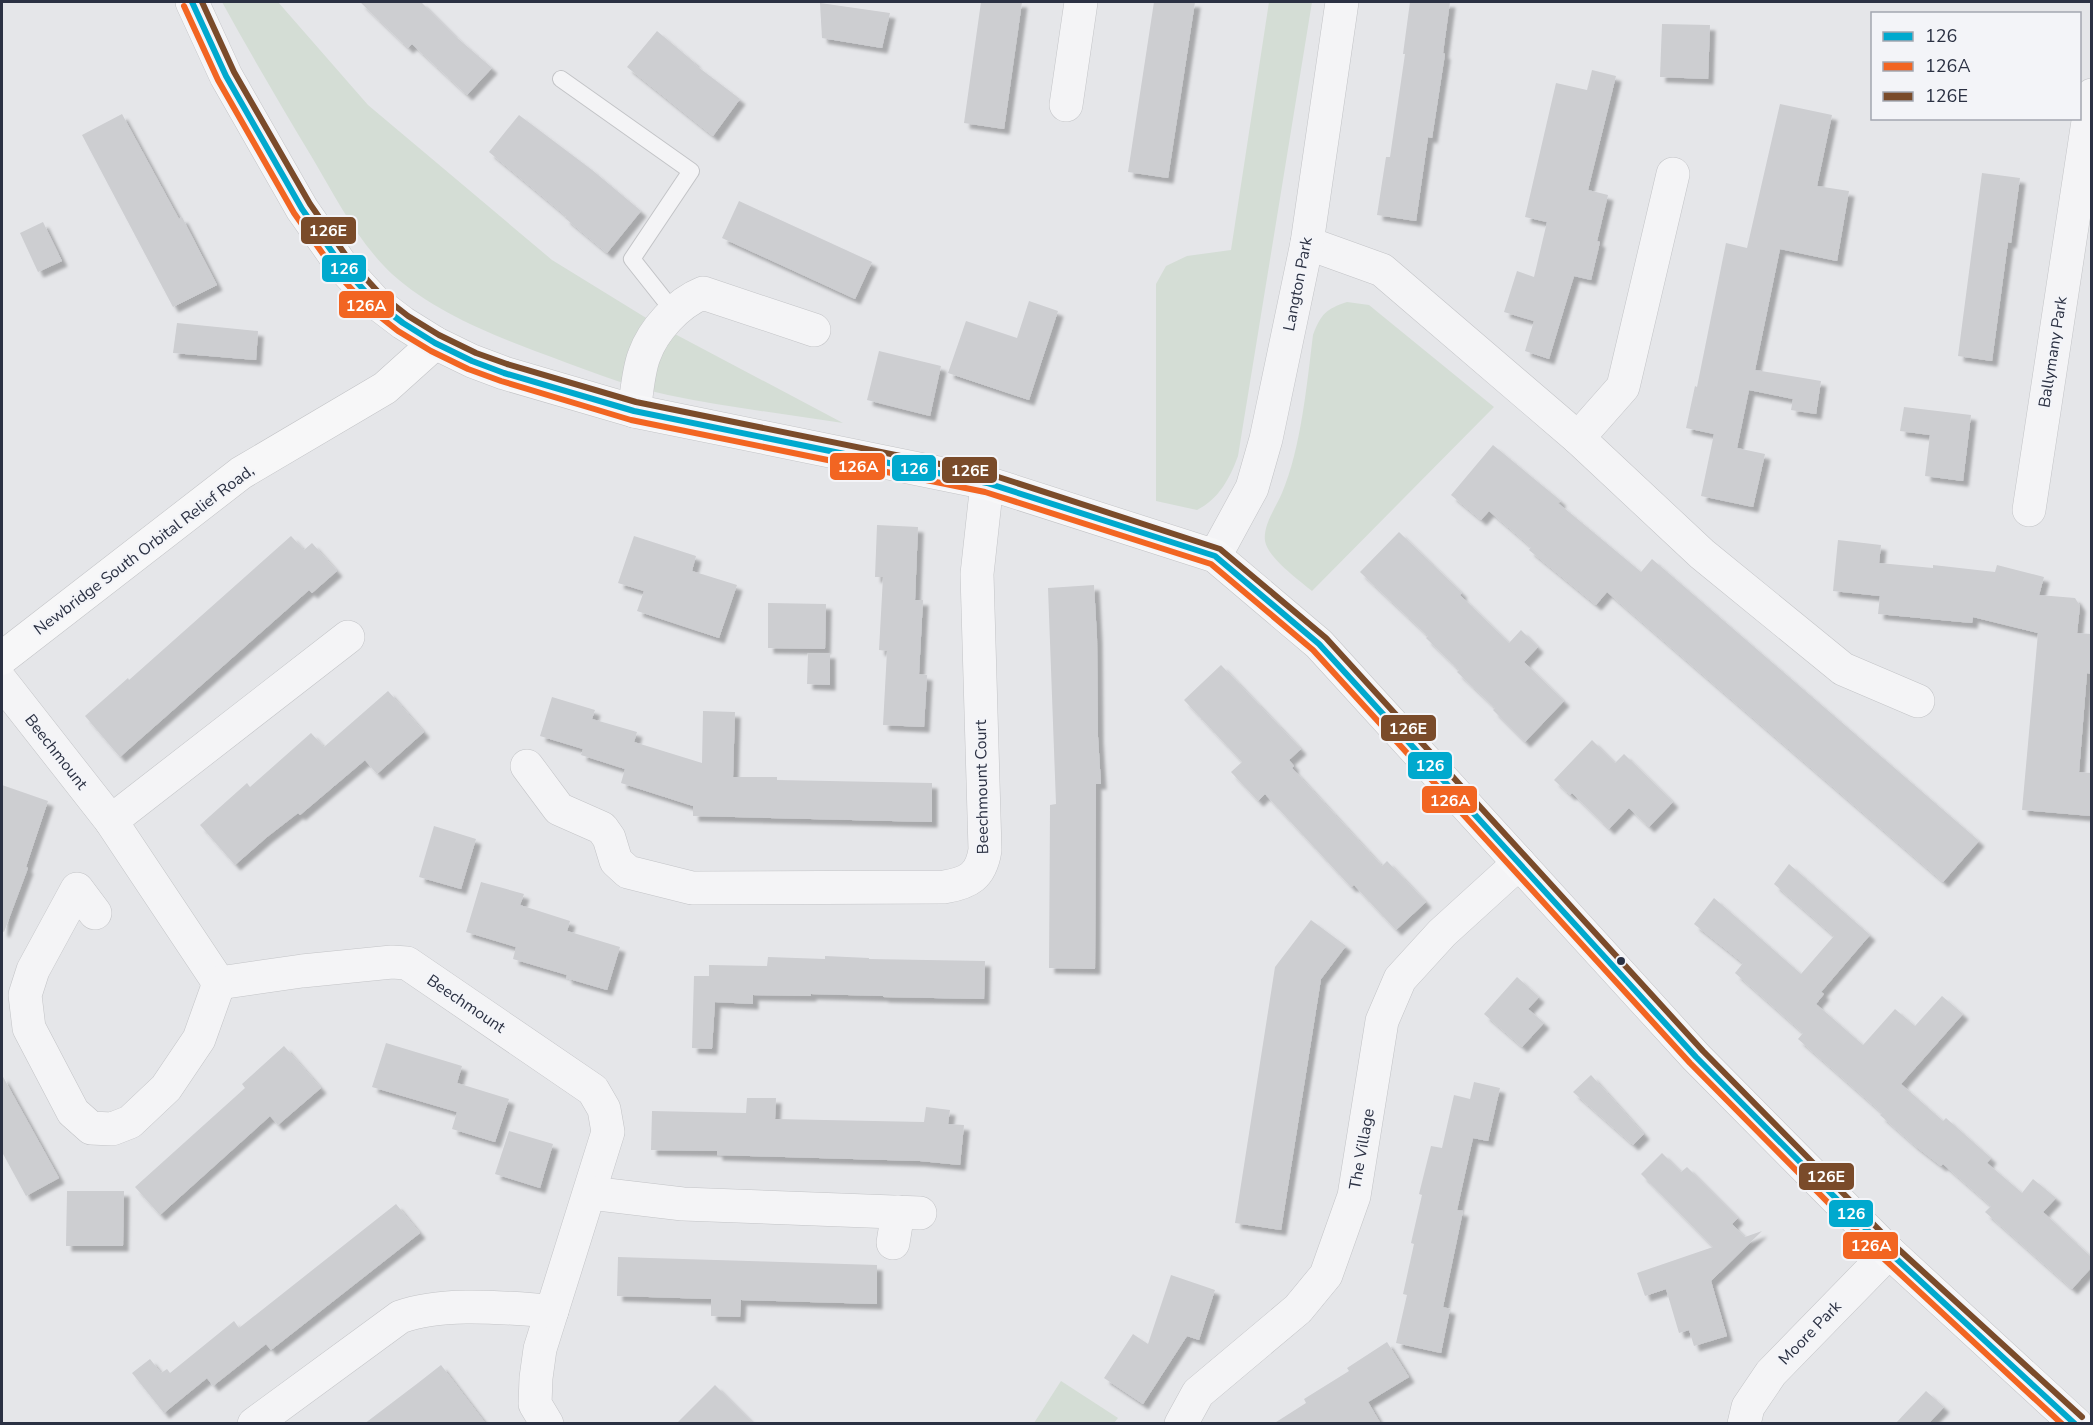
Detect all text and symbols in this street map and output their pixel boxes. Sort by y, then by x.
legend [1871,12,2081,120]
text: 126 [1925,24,1957,48]
text: 126A [1925,54,1971,78]
text: 126E [1925,84,1968,108]
line badge: 126E [300,216,357,245]
text: 126E [309,220,347,242]
street label: Langton Park [1278,234,1318,333]
line badge: 126 [321,254,367,283]
text: 126 [330,258,358,280]
line badge: 126A [338,290,395,319]
street label: Ballymany Park [2033,294,2073,409]
text: 126A [346,295,386,317]
line badge: 126A [829,452,886,481]
line badge: 126 [891,454,937,482]
text: 126A [838,456,878,478]
line badge: 126E [941,456,998,484]
text: 126 [900,458,928,480]
street label: Newbridge South Orbital Relief Road, [29,460,259,640]
text: 126E [951,460,989,482]
street label: Beechmount [19,710,93,795]
line badge: 126E [1380,714,1437,742]
text: 126E [1389,718,1427,740]
street label: Beechmount Court [970,719,994,854]
line badge: 126 [1407,751,1453,780]
text: 126 [1416,755,1444,777]
line badge: 126A [1421,785,1478,814]
text: 126A [1430,790,1470,812]
unlabelled marker [1615,955,1627,967]
street label: Beechmount [422,970,510,1039]
street label: The Village [1344,1107,1380,1191]
line badge: 126E [1798,1162,1855,1191]
text: 126E [1807,1166,1845,1188]
line badge: 126 [1828,1199,1874,1228]
text: 126 [1837,1203,1865,1225]
line badge: 126A [1842,1231,1899,1260]
text: 126A [1851,1235,1891,1257]
street label: Moore Park [1774,1295,1847,1370]

